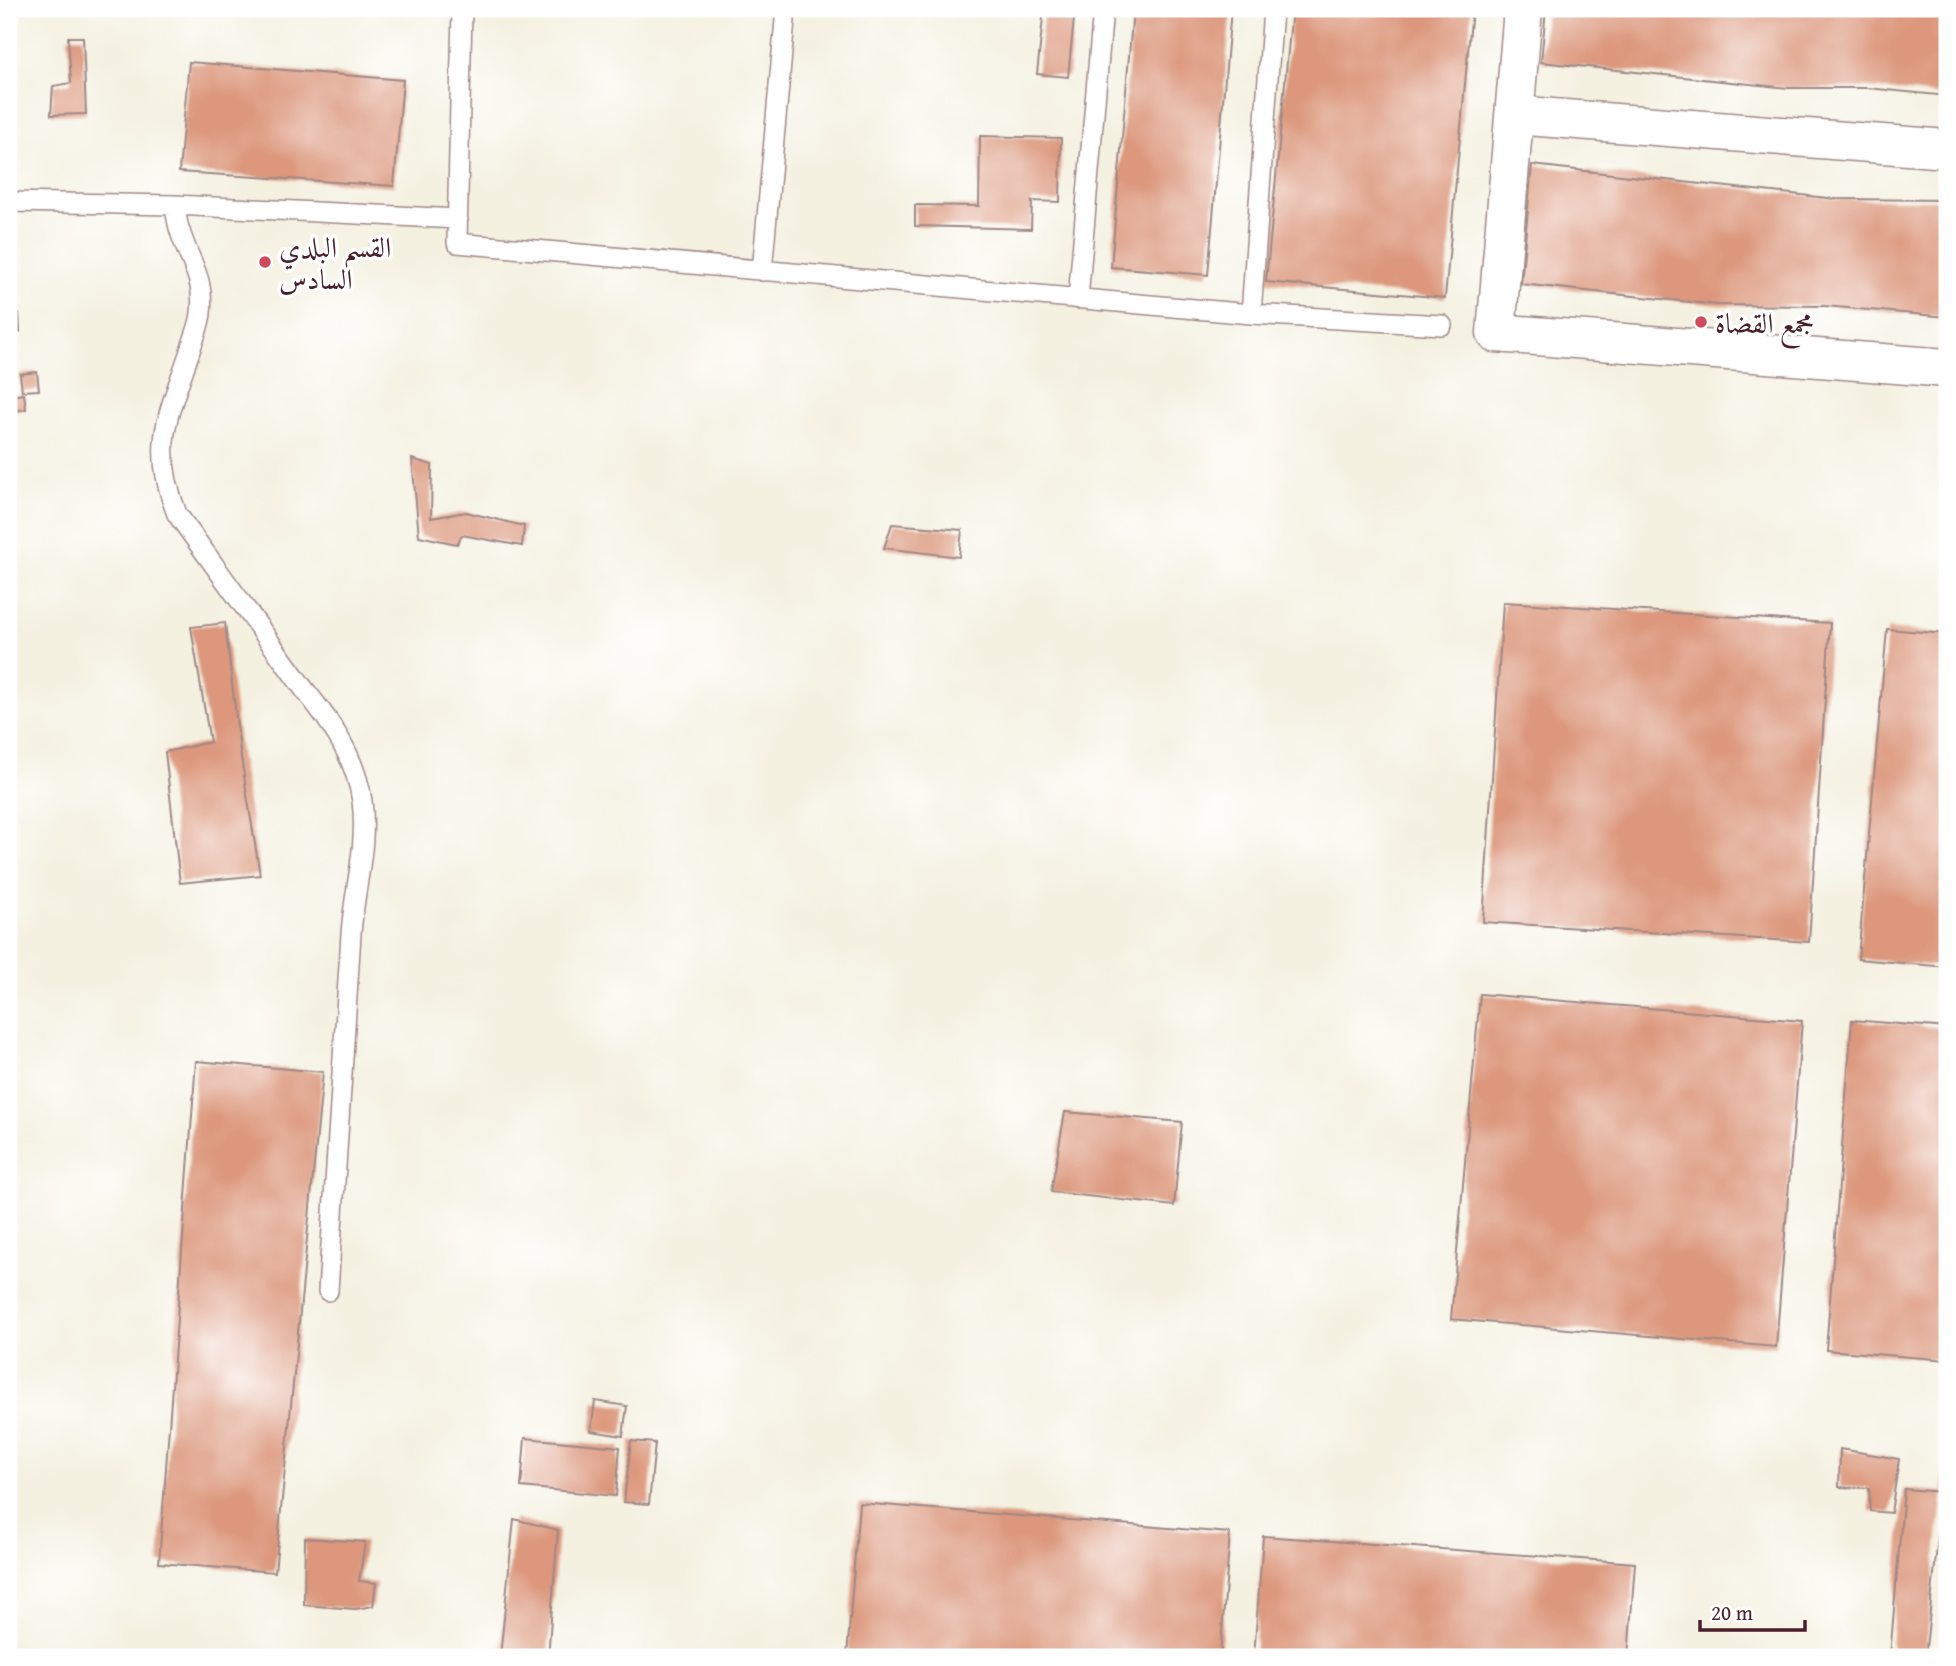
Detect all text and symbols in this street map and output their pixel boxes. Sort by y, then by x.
place label: القسم البلدي السادس [279,226,391,299]
marker: القسم البلدي السادس [257,254,273,270]
place label: مجمع القضاة [1715,302,1814,349]
marker: مجمع القضاة [1693,314,1709,330]
scale bar [1700,1589,1806,1633]
text: 20 m [1711,1597,1753,1628]

